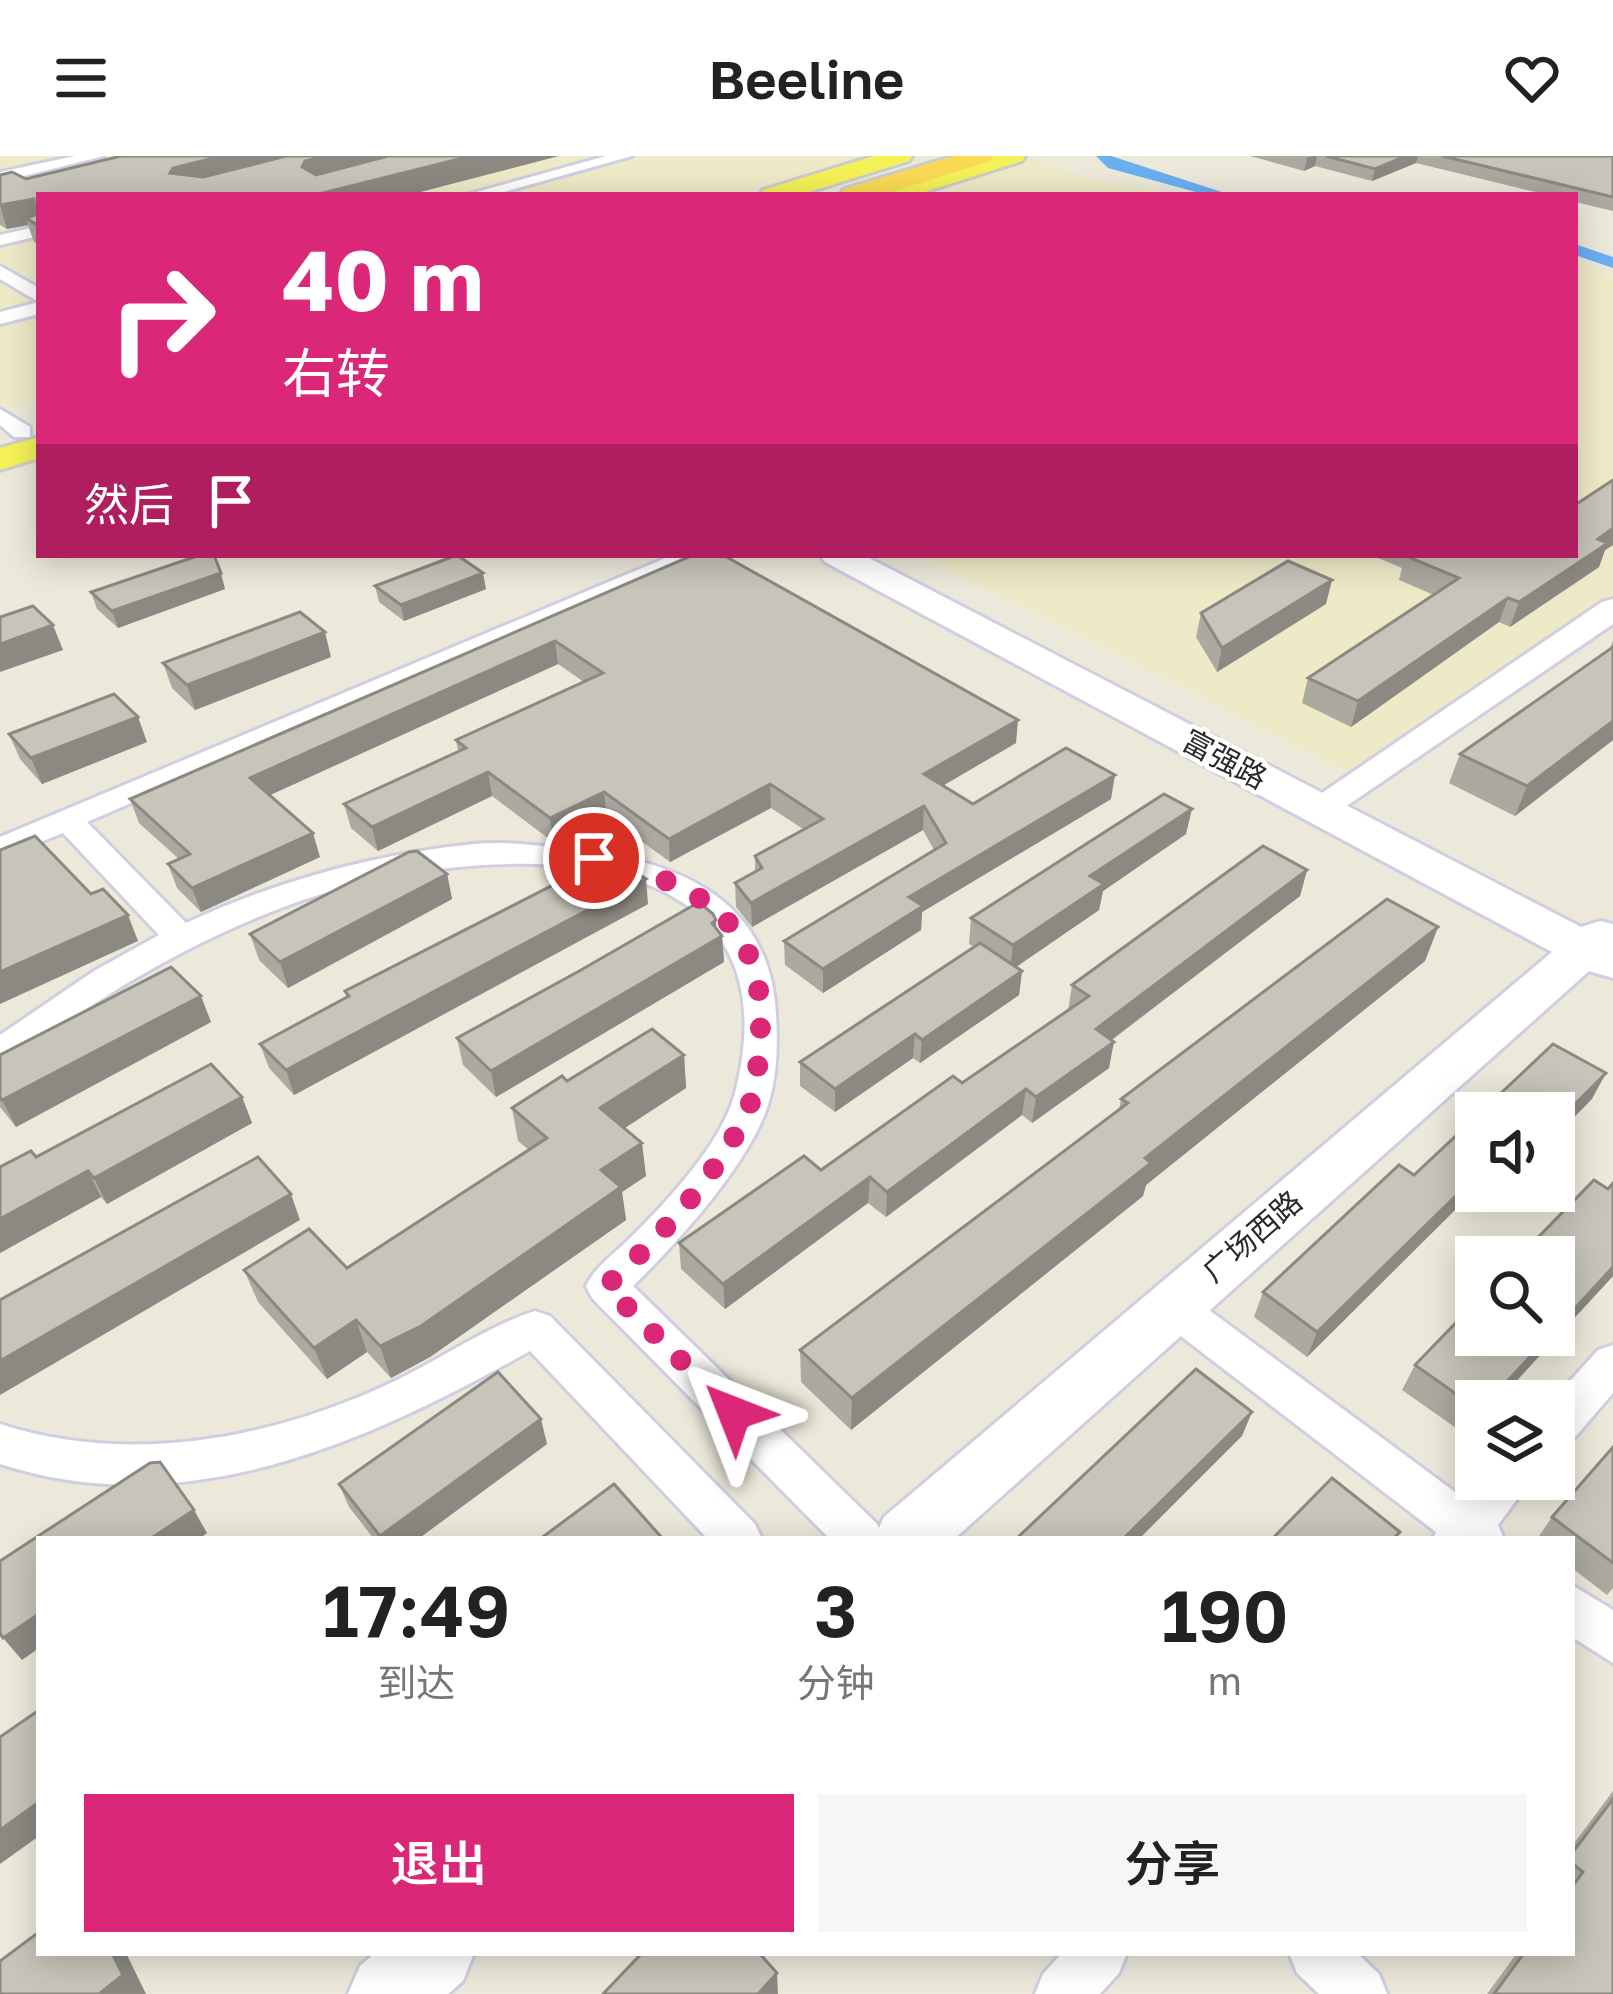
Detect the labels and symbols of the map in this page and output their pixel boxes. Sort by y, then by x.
street label: 富强路 [1177,722,1273,796]
pin [543,807,645,909]
street label: 广场西路 [1195,1183,1309,1289]
position arrow [671,1350,797,1476]

